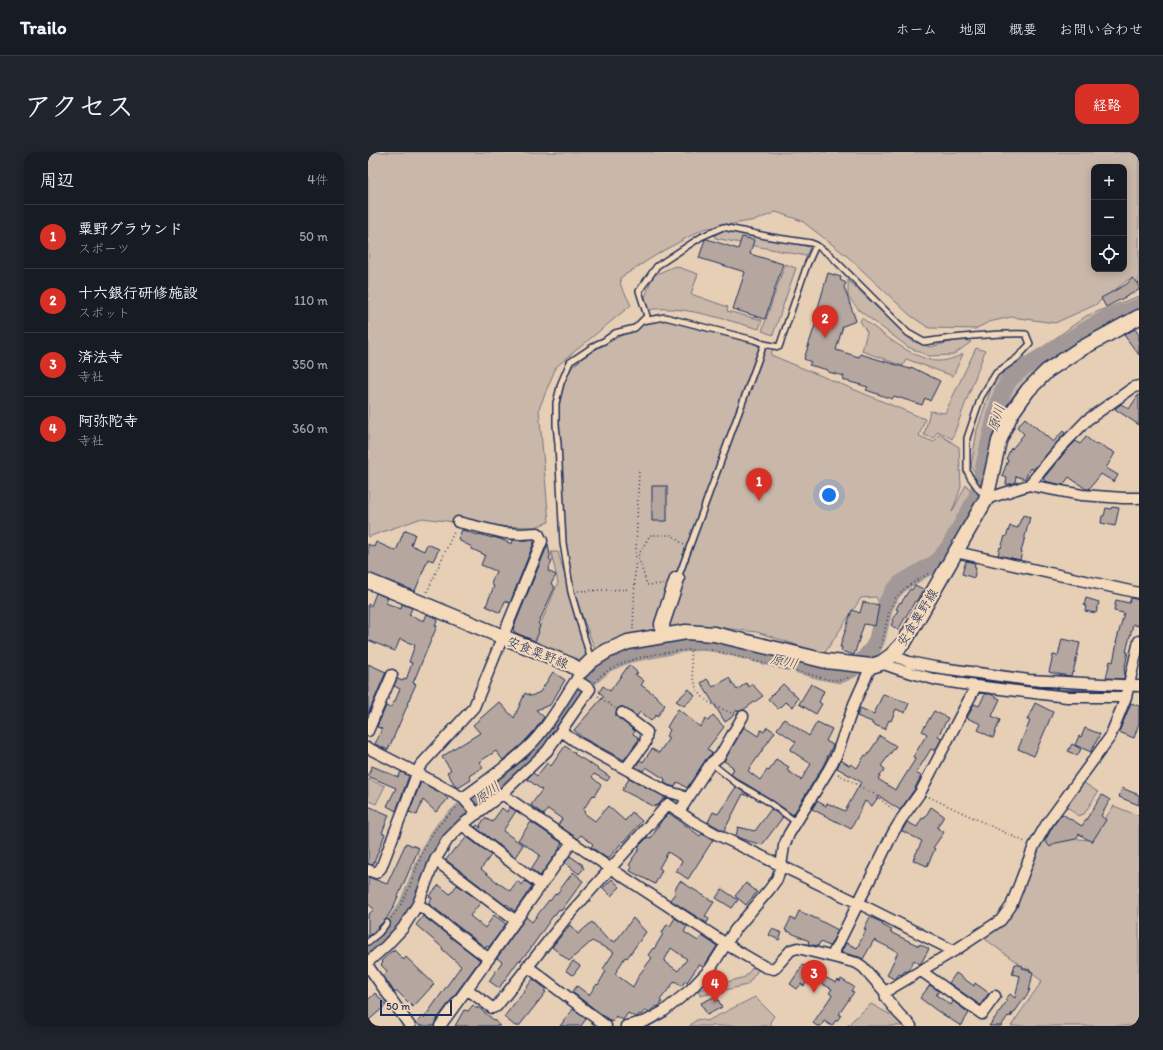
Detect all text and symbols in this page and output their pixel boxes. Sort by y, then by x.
text: Trailo [20,16,67,39]
text: ホーム [896,21,937,38]
text: 地図 [959,21,987,38]
text: 概要 [1009,21,1037,38]
text: お問い合わせ [1059,21,1143,38]
button: 経路 [1075,84,1139,124]
text: アクセス [24,89,134,123]
map controls [1091,164,1127,272]
button: + [1091,164,1127,200]
text: 周辺 [40,170,74,190]
text: 4件 [307,172,328,187]
button: − [1091,200,1127,236]
text: 粟野グラウンド [78,220,183,238]
text: 1 [50,229,56,244]
text: 50 m [299,229,328,244]
button: locate [1091,236,1127,272]
text: スポーツ [78,241,130,256]
text: 十六銀行研修施設 [78,284,198,302]
text: 2 [50,293,56,308]
text: 110 m [294,293,328,308]
text: スポット [78,305,130,320]
pin: 2 [812,305,838,338]
text: 済法寺 [78,348,123,366]
text: 3 [49,357,57,372]
text: 350 m [292,357,328,372]
text: 寺社 [78,369,104,384]
water label: 原川 [984,402,1009,434]
text: 阿弥陀寺 [78,412,138,430]
text: 4 [49,421,57,436]
text: 360 m [292,421,328,436]
text: 寺社 [78,433,104,448]
pin: 1 [746,468,772,501]
your location [819,485,839,505]
street label: 安食粟野線 [894,585,942,649]
street label: 安食粟野線 [505,633,572,672]
water label: 原川 [768,650,799,673]
water label: 原川 [471,778,504,809]
pin: 3 [801,960,827,993]
pin: 4 [702,970,728,1003]
scale bar [380,998,452,1017]
text: 50 m [386,1000,410,1013]

